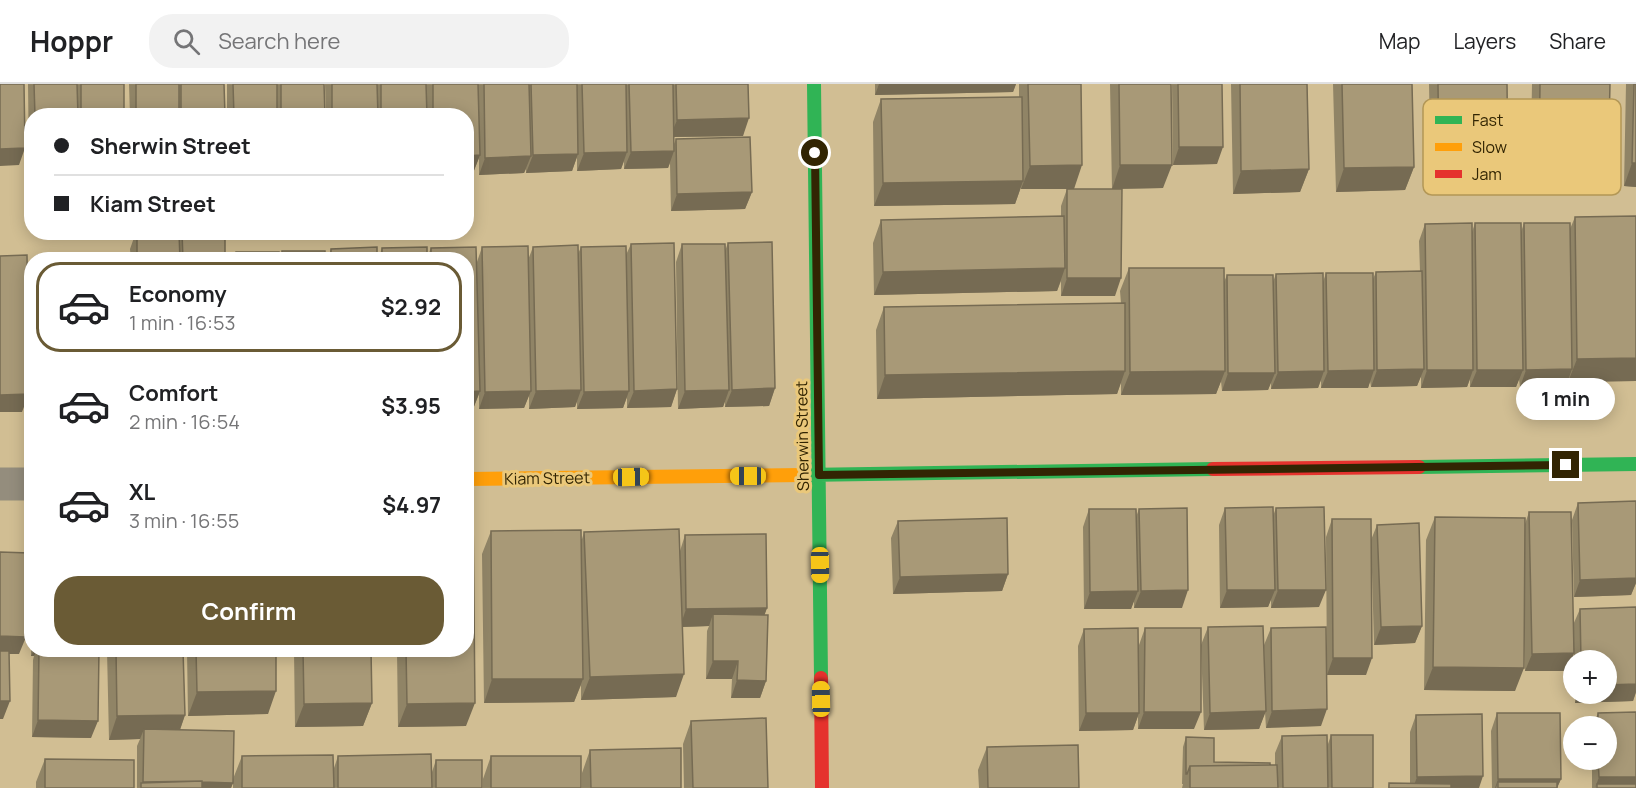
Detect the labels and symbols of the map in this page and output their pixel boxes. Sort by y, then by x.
legend [1423,99,1621,195]
text: Fast [1472,109,1503,131]
text: Slow [1472,136,1507,158]
route start [801,139,828,166]
text: Jam [1472,163,1502,185]
callout: 1 min [1516,378,1616,420]
street label: Sherwin Street [790,381,814,491]
route end [1552,451,1579,478]
street label: Kiam Street [504,466,590,490]
car [730,467,766,485]
car [613,468,649,486]
car [811,547,829,583]
car [812,681,830,717]

